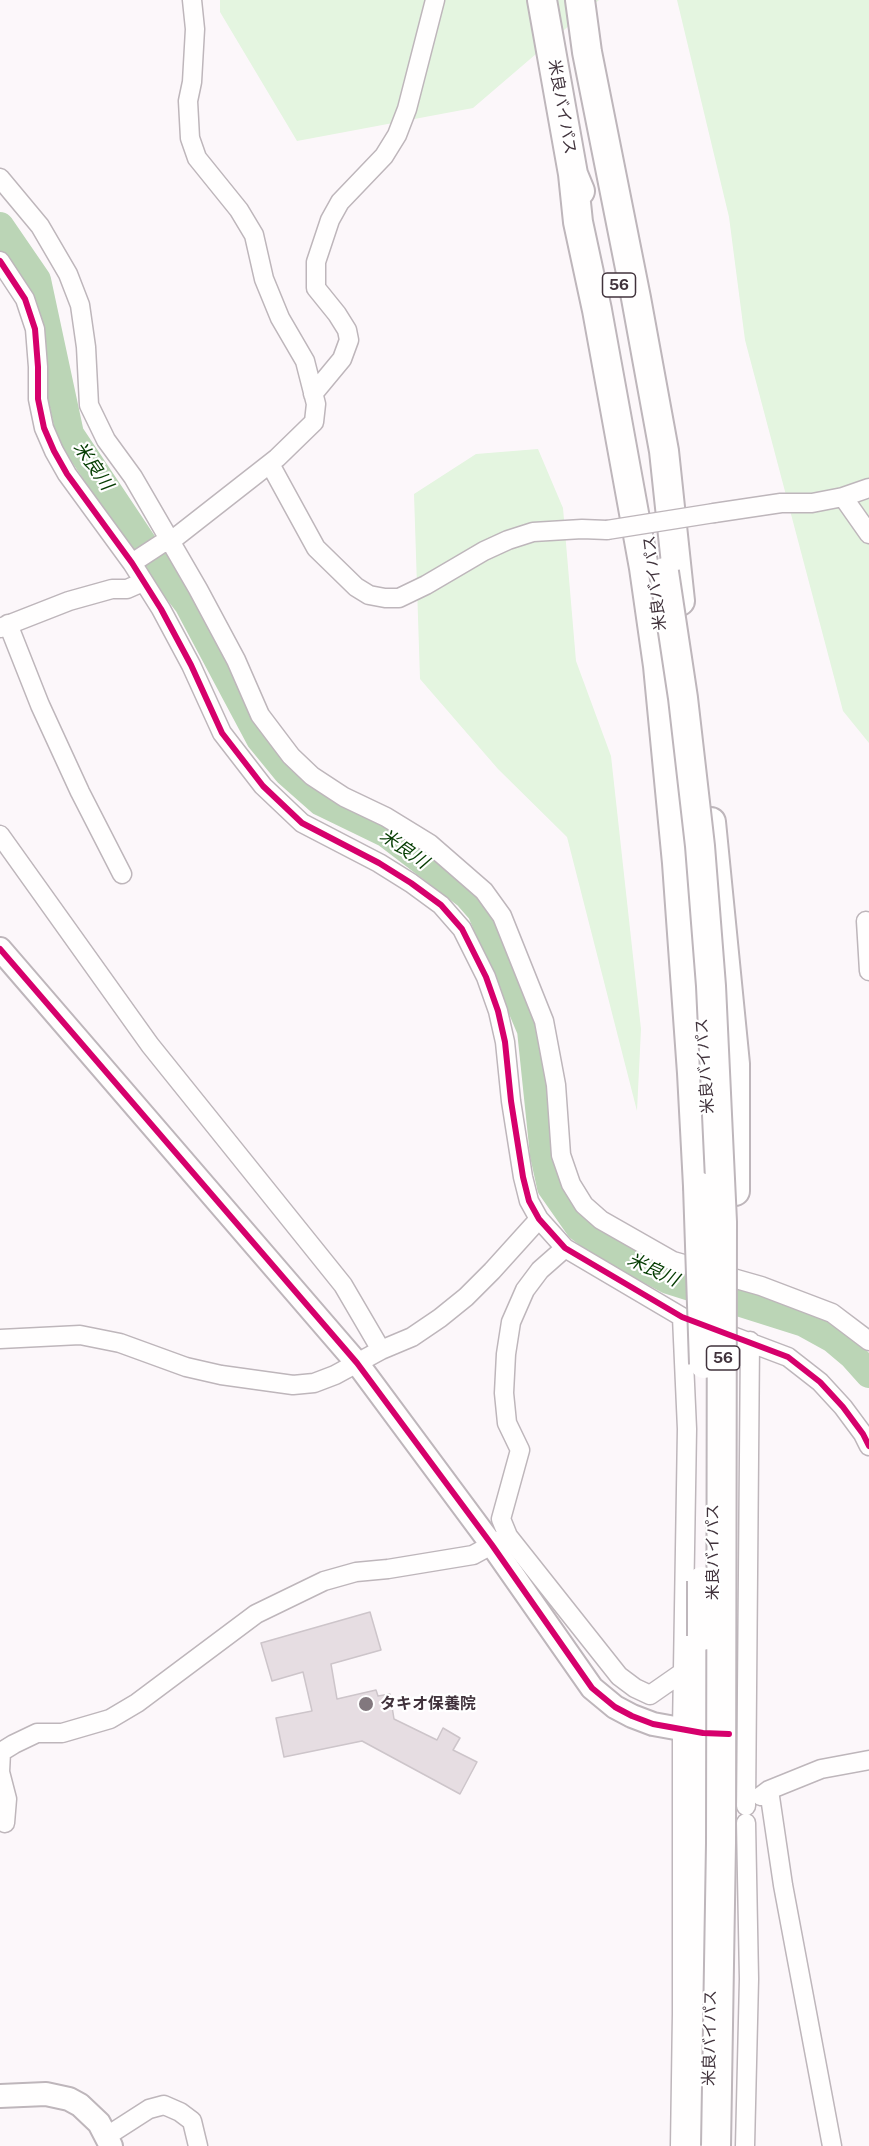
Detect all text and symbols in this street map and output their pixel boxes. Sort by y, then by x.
street label: 米良バイパス [544,58,580,156]
road number: 56 [602,273,636,297]
water label: 米良川 [69,438,117,494]
street label: 米良バイパス [640,534,670,632]
water label: 米良川 [376,825,432,873]
street label: 米良バイパス [692,1017,718,1115]
water label: 米良川 [624,1249,682,1291]
road number: 56 [706,1346,740,1370]
street label: 米良バイパス [703,1504,723,1600]
place label: タキオ保養院 [380,1694,476,1714]
marker: タキオ保養院 [357,1695,375,1713]
street label: 米良バイパス [700,1990,720,2086]

